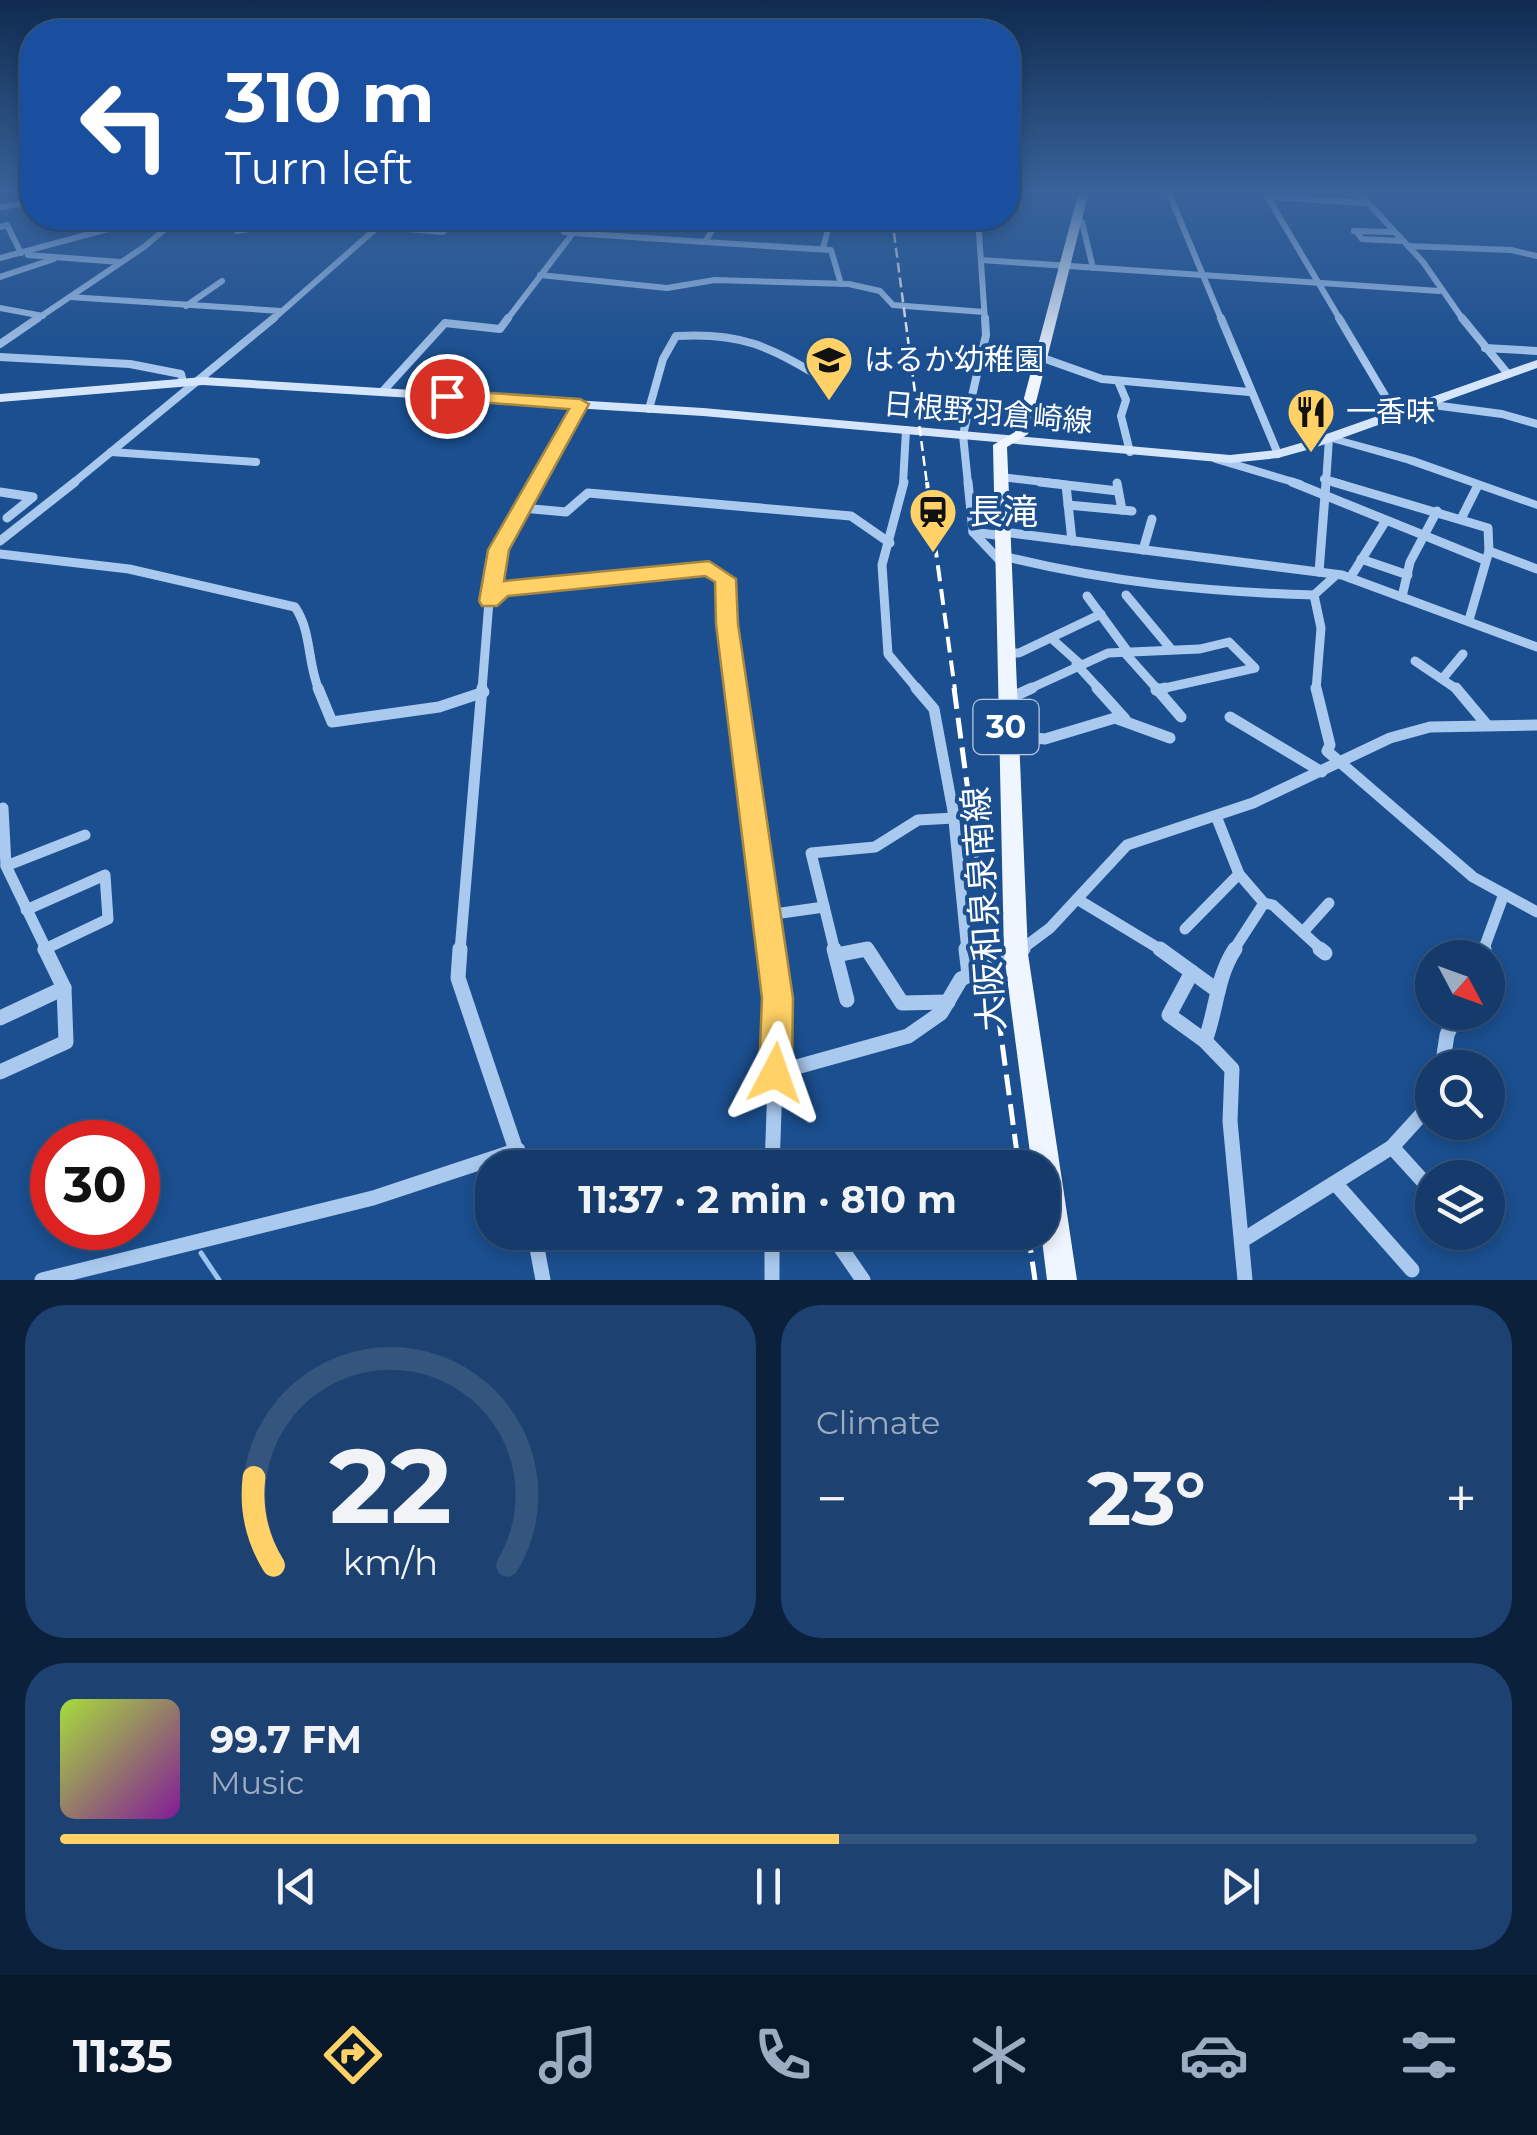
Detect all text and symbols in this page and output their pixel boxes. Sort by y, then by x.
text: 310 m [225,54,435,140]
icon: left [60,60,190,190]
text: Turn left [225,140,413,195]
school or university icon: はるか幼稚園 [803,334,855,402]
place label: はるか幼稚園 [864,341,1044,378]
pin [405,354,490,439]
icon: arrive [420,369,475,424]
street label: 日根野羽倉崎線 [882,385,1094,440]
restaurant icon: 一香味 [1285,386,1337,454]
place label: 一香味 [1346,393,1436,430]
station icon: 長滝 [907,486,959,554]
place label: 長滝 [968,490,1038,533]
road number: 30 [974,700,1038,754]
street label: 大阪和泉泉南線 [954,785,1013,1033]
north arrow [1415,940,1505,1030]
map controls [1415,940,1505,1250]
position arrow [723,1021,827,1125]
button: search [1415,1050,1505,1140]
speed limit sign: 30 [30,1120,160,1250]
button: layers [1415,1160,1505,1250]
text: 11:37 · 2 min · 810 m [578,1176,957,1223]
text: Climate [816,1403,940,1442]
text: 22 [329,1422,452,1549]
text: 23° [1087,1452,1206,1544]
text: − [816,1465,848,1532]
text: + [1445,1465,1477,1532]
text: km/h [343,1540,438,1584]
text: 99.7 FM [210,1716,362,1763]
text: Music [210,1763,304,1802]
icon: previous [269,1859,324,1914]
icon: pause [741,1859,796,1914]
icon: next [1213,1859,1268,1914]
icon: directions [318,2020,388,2090]
icon: music [533,2020,603,2090]
icon: phone [748,2020,818,2090]
icon: climate [964,2020,1034,2090]
icon: car [1179,2020,1249,2090]
icon: filters [1394,2020,1464,2090]
text: 11:35 [73,2028,173,2083]

